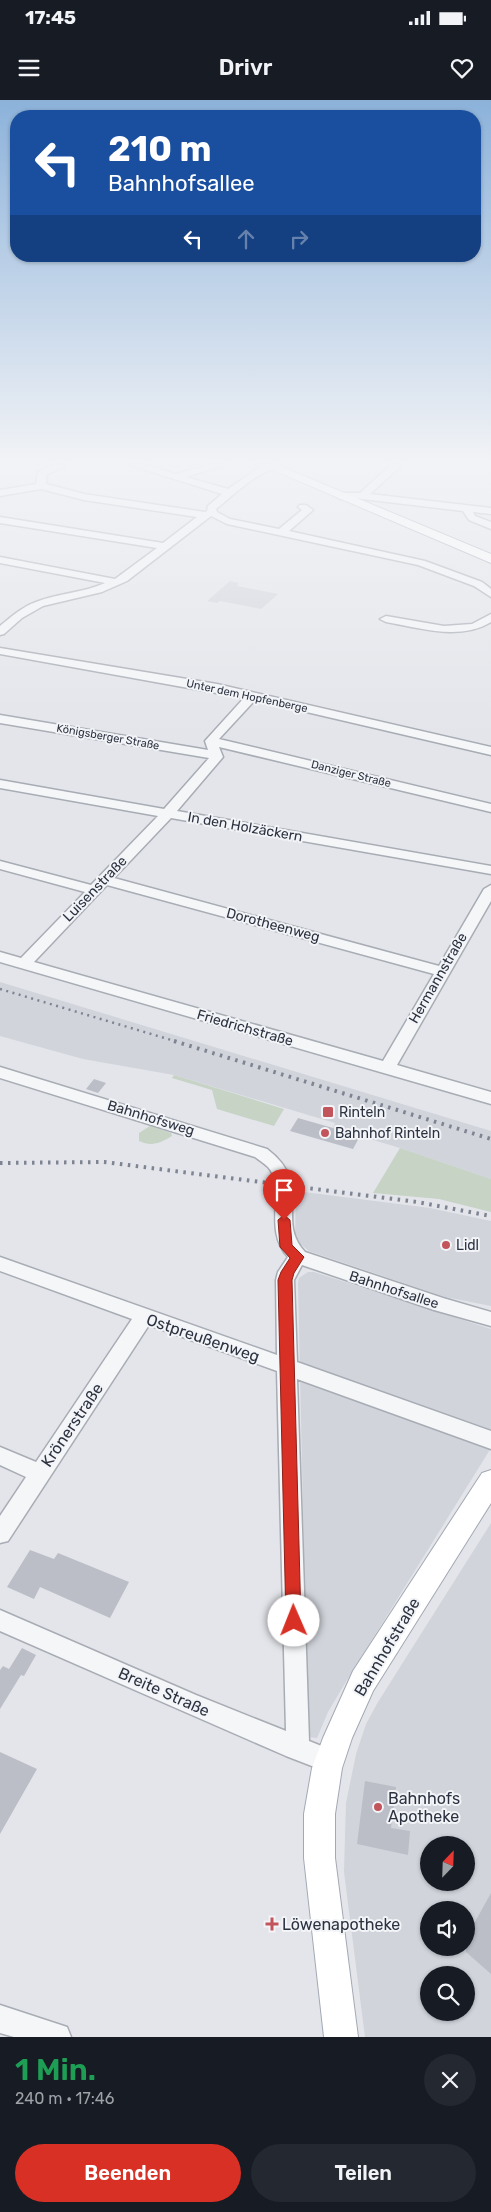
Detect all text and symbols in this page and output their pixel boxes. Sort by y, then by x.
text: 17:45 [25,6,76,29]
icon: menu [15,54,43,82]
text: Drivr [219,54,272,81]
icon: heart [448,54,476,82]
text: 210 m [108,128,211,170]
icon: left [25,130,90,195]
text: Bahnhofsallee [108,170,255,197]
icon: left [179,225,207,253]
icon: ahead [232,225,260,253]
icon: right [285,225,313,253]
street label: Unter dem Hopfenberge [185,677,309,715]
street label: Königsberger Straße [56,722,160,752]
street label: Danziger Straße [310,758,392,790]
street label: In den Holzäckern [186,809,304,845]
street label: Luisenstraße [60,853,131,925]
street label: Dorotheenweg [224,904,322,946]
street label: Hermannstraße [405,929,471,1026]
street label: Friedrichstraße [195,1006,295,1050]
street label: Bahnhofsweg [105,1097,197,1139]
place label: Rinteln [339,1104,385,1121]
marker: Rinteln [321,1105,335,1119]
place label: Bahnhof Rinteln [335,1125,440,1142]
marker: Bahnhof Rinteln [319,1127,331,1139]
pin [263,1169,305,1220]
icon: arrive [270,1176,298,1204]
place label: Lidl [456,1237,479,1254]
marker: Lidl [440,1239,452,1251]
street label: Bahnhofsallee [347,1267,441,1313]
street label: Ostpreußenweg [144,1310,262,1366]
street label: Krönerstraße [37,1379,107,1471]
position arrow [267,1594,319,1646]
street label: Bahnhofstraße [350,1594,424,1700]
street label: Breite Straße [115,1663,213,1721]
place label: Bahnhofs Apotheke [388,1789,460,1826]
marker: Bahnhofs Apotheke [372,1801,384,1813]
north arrow [420,1836,475,1891]
map controls [420,1836,475,2021]
button: sound [420,1901,475,1956]
place label: Löwenapotheke [282,1915,400,1934]
marker: Löwenapotheke [266,1918,278,1930]
button: search [420,1966,475,2021]
text: 1 Min. [15,2052,96,2088]
button: close [424,2054,476,2106]
text: 240 m · 17:46 [15,2089,114,2108]
button: Beenden [15,2144,241,2202]
button: Teilen [251,2144,476,2202]

